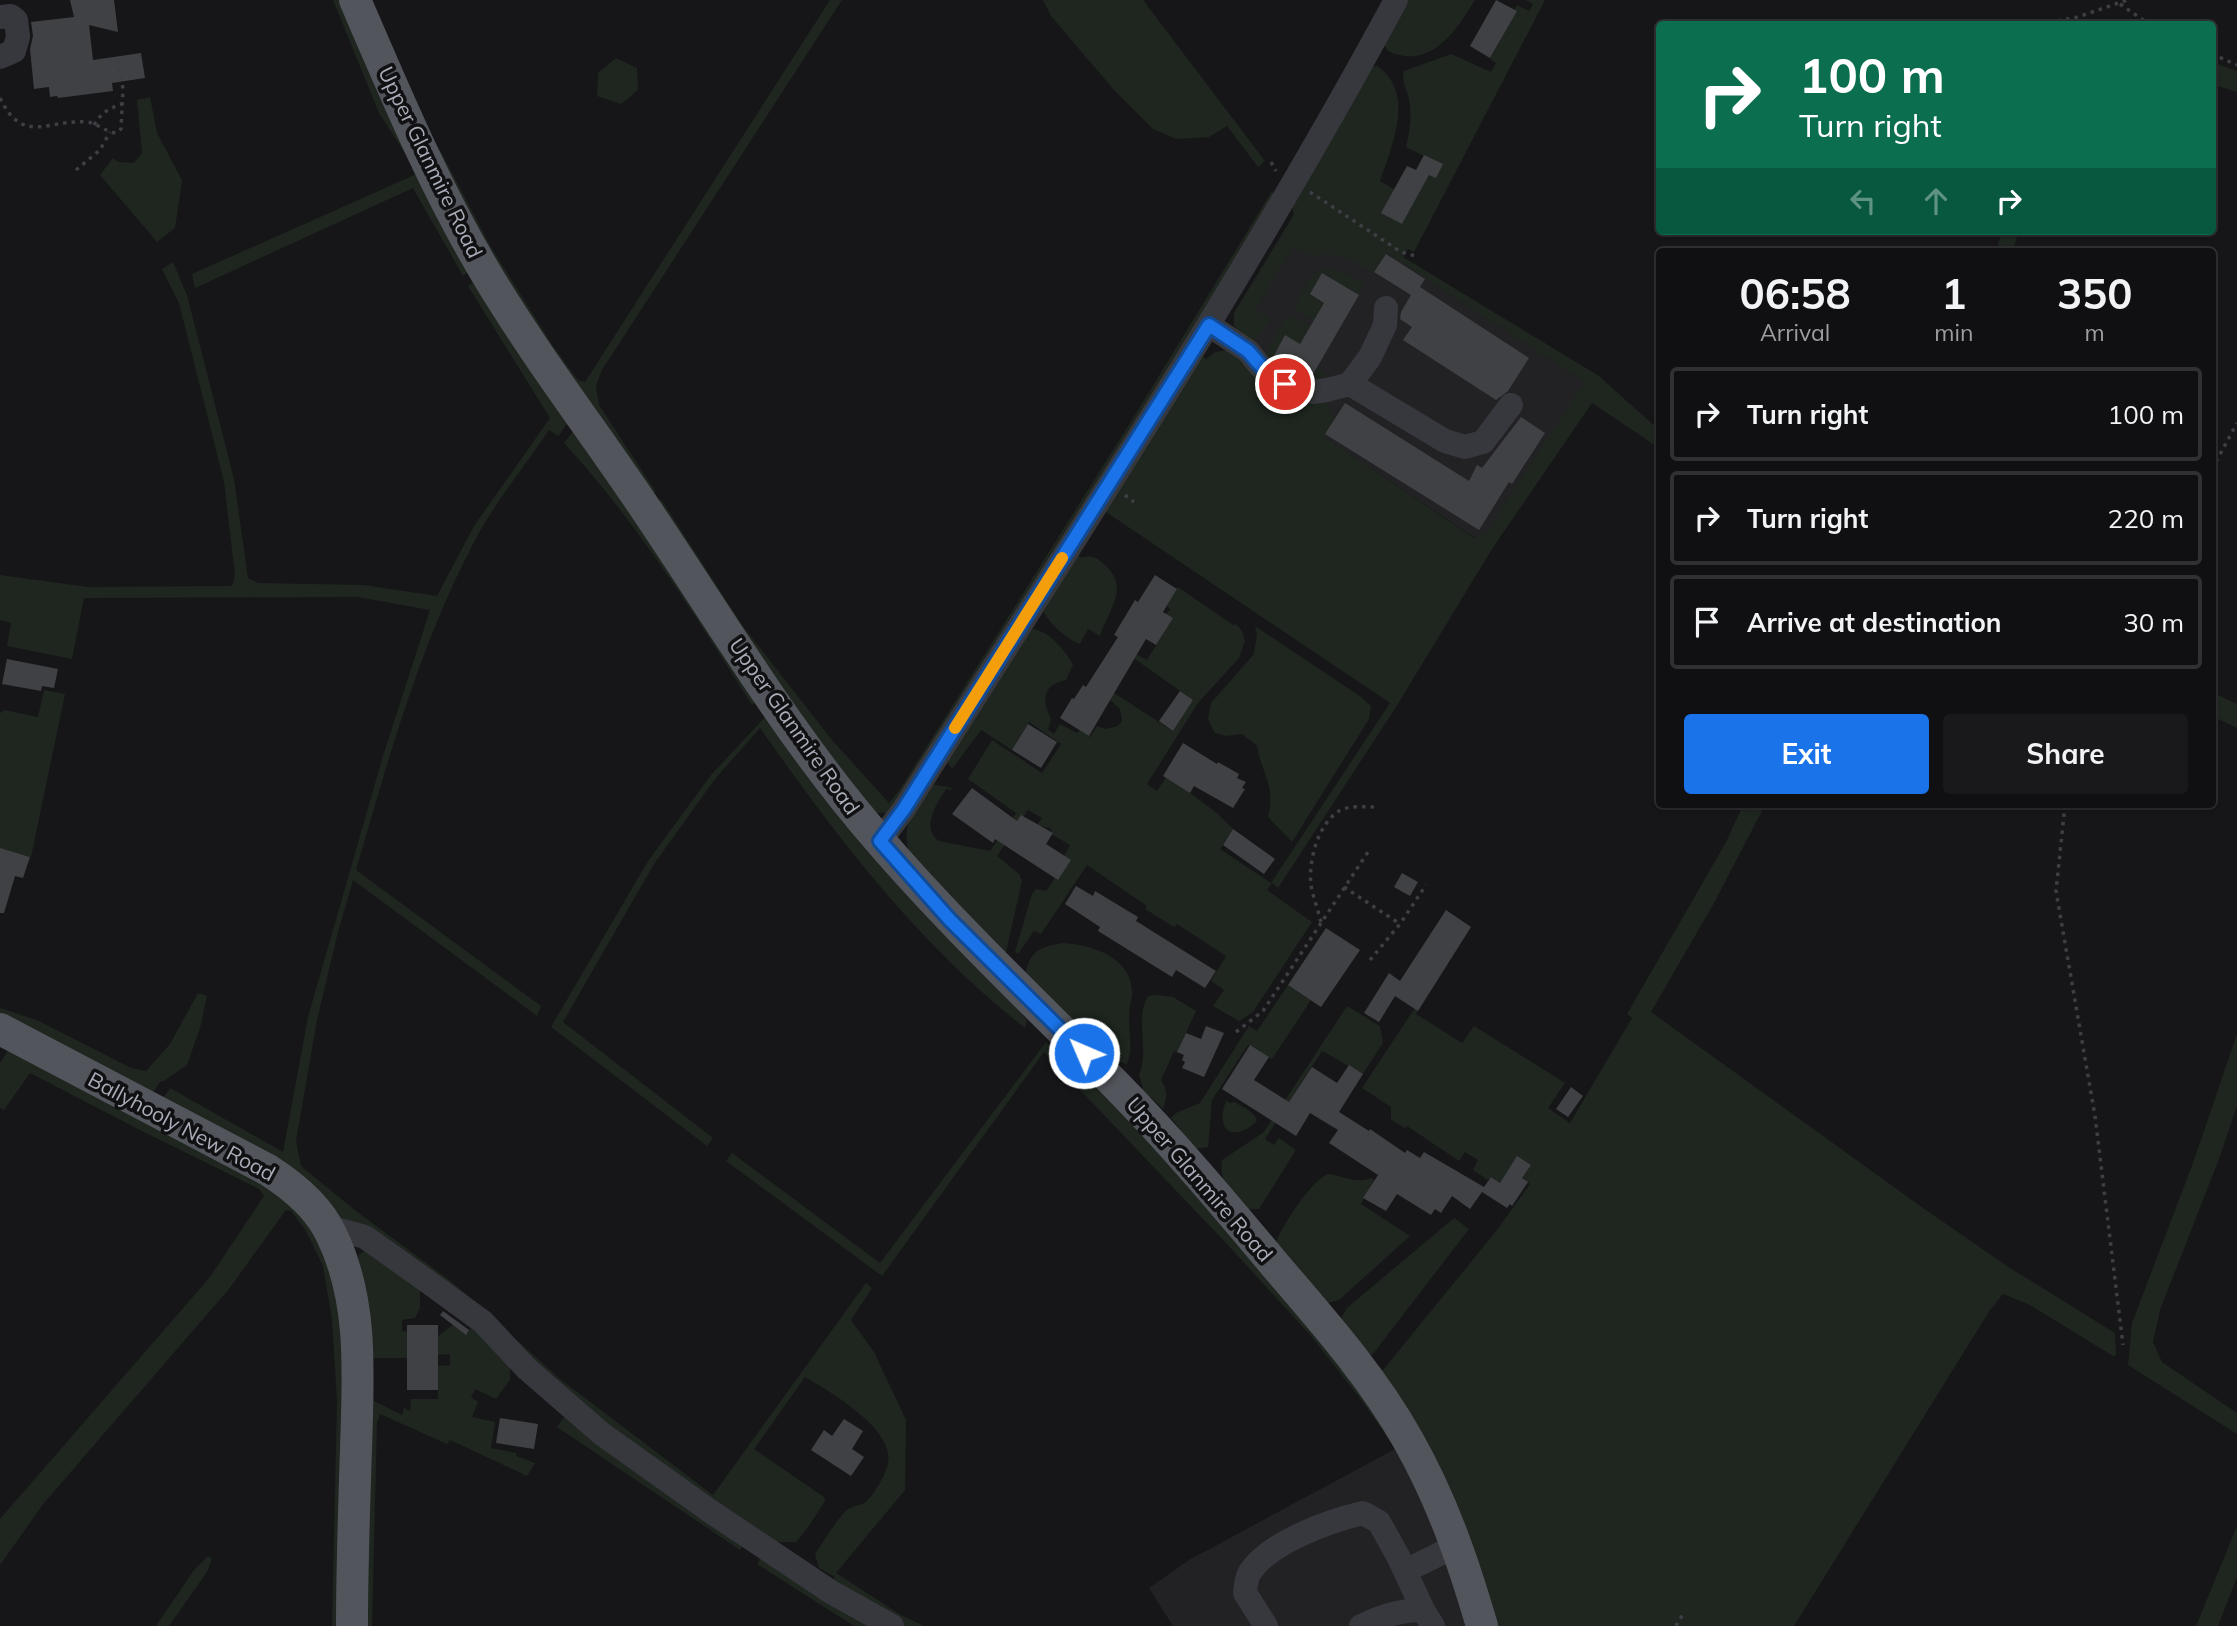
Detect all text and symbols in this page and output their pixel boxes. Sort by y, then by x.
text: 100 m [1799,44,1945,105]
icon: right [1684,49,1775,140]
street label: Upper Glanmire Road [373,62,489,262]
text: Turn right [1799,105,1942,145]
icon: left [1844,182,1882,220]
icon: ahead [1917,182,1955,220]
icon: right [1990,182,2028,220]
text: 06:58 [1740,267,1851,320]
text: 1 [1941,267,1966,320]
text: 350 [2057,267,2132,320]
text: Arrival [1760,318,1830,347]
text: min [1934,318,1973,347]
text: m [2085,318,2105,347]
pin [1255,354,1315,414]
icon: arrive [1266,365,1304,403]
icon: right [1688,395,1726,433]
text: Turn right [1747,398,1868,431]
text: 100 m [2108,398,2184,431]
icon: right [1688,499,1726,537]
text: Turn right [1747,502,1868,535]
text: 220 m [2108,502,2184,535]
icon: arrive [1688,603,1726,641]
text: Arrive at destination [1747,606,2002,639]
text: 30 m [2123,606,2184,639]
street label: Upper Glanmire Road [724,633,866,819]
button: Exit [1684,714,1929,794]
button: Share [1943,714,2188,794]
position arrow [1047,1016,1121,1090]
street label: Ballyhooly New Road [84,1066,280,1186]
street label: Upper Glanmire Road [1121,1091,1279,1267]

